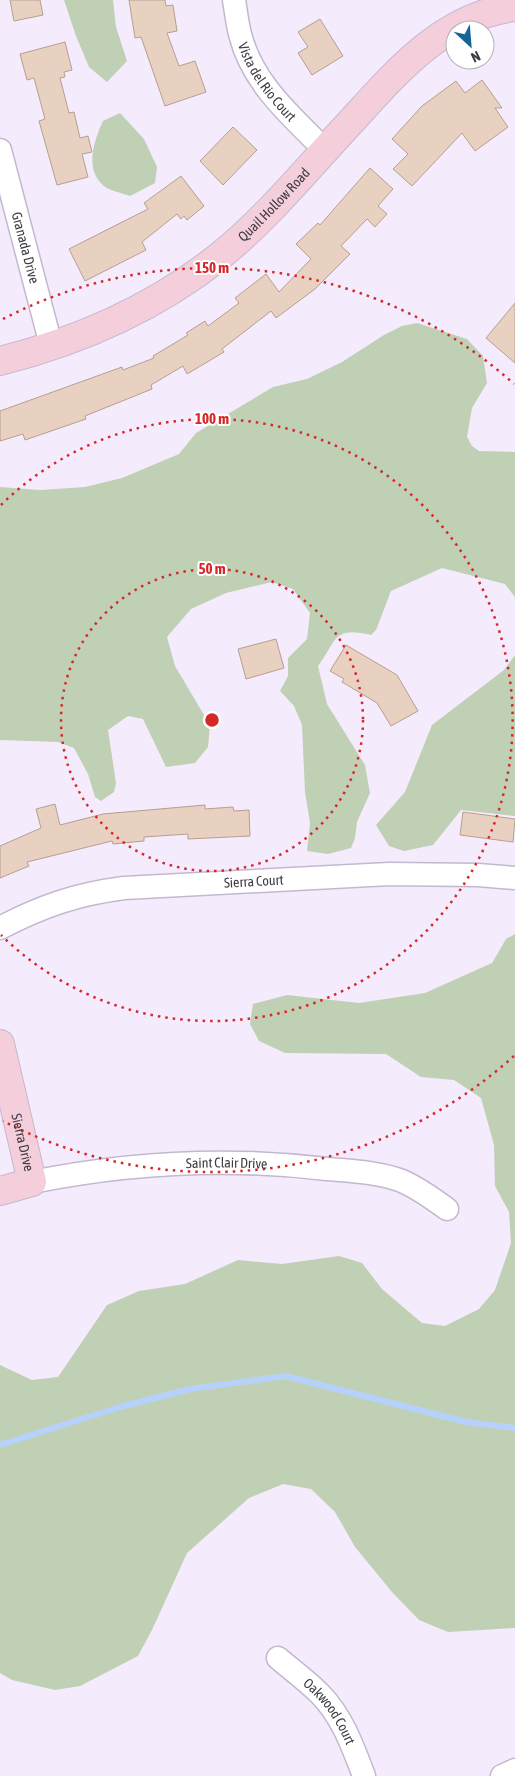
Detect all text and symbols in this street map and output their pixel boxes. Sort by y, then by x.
north arrow [445,20,495,70]
street label: Vista del Rio Court [235,40,299,125]
text: N [468,48,483,66]
street label: Quail Hollow Road [235,165,313,245]
street label: Granada Drive [9,210,43,285]
text: 150 m [195,259,229,276]
text: 100 m [195,410,229,427]
text: 50 m [199,560,226,577]
centre of rings [203,711,221,729]
street label: Sierra Court [224,872,284,891]
street label: Sierra Drive [8,1112,37,1173]
street label: Saint Clair Drive [186,1155,268,1172]
street label: Oakwood Court [300,1675,359,1747]

